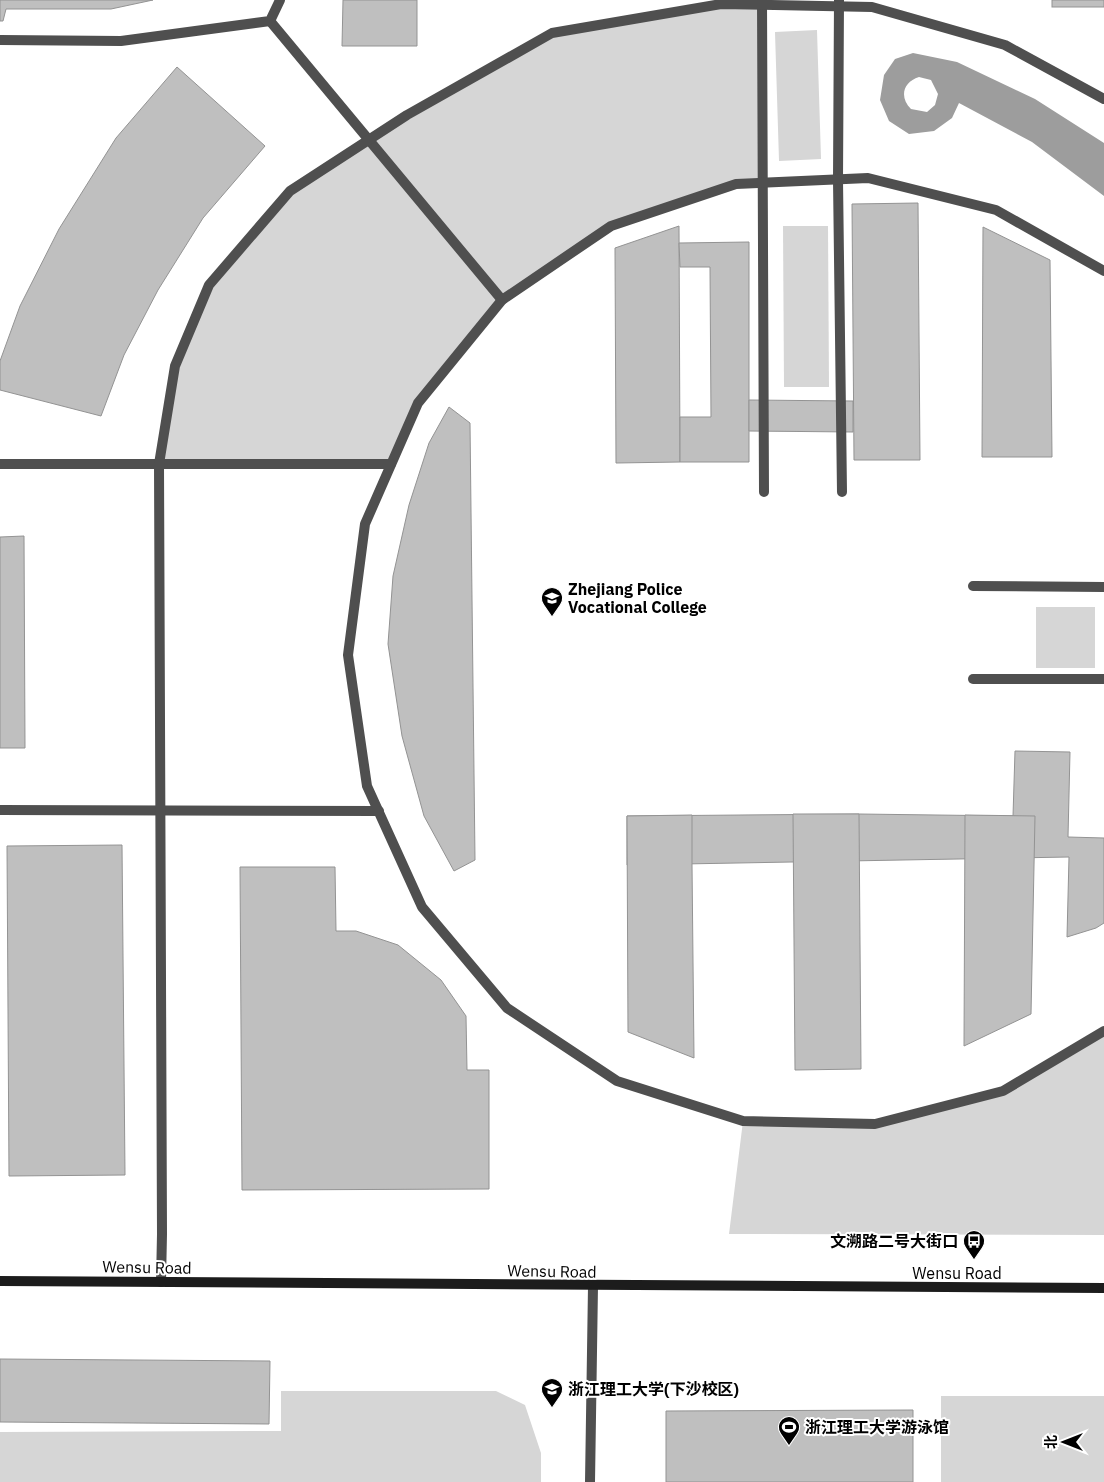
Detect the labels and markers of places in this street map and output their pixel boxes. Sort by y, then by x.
place label: Zhejiang Police Vocational College [568,579,707,617]
school or university icon: Zhejiang Police Vocational College [540,586,564,617]
bus stop icon: 文溯路二号大街口 [962,1229,986,1260]
place label: 文溯路二号大街口 [830,1231,958,1251]
school or university icon: 浙江理工大学(下沙校区) [540,1377,564,1408]
place label: 浙江理工大学(下沙校区) [568,1379,739,1399]
sports icon: 浙江理工大学游泳馆 [777,1415,801,1446]
place label: 浙江理工大学游泳馆 [805,1417,949,1437]

